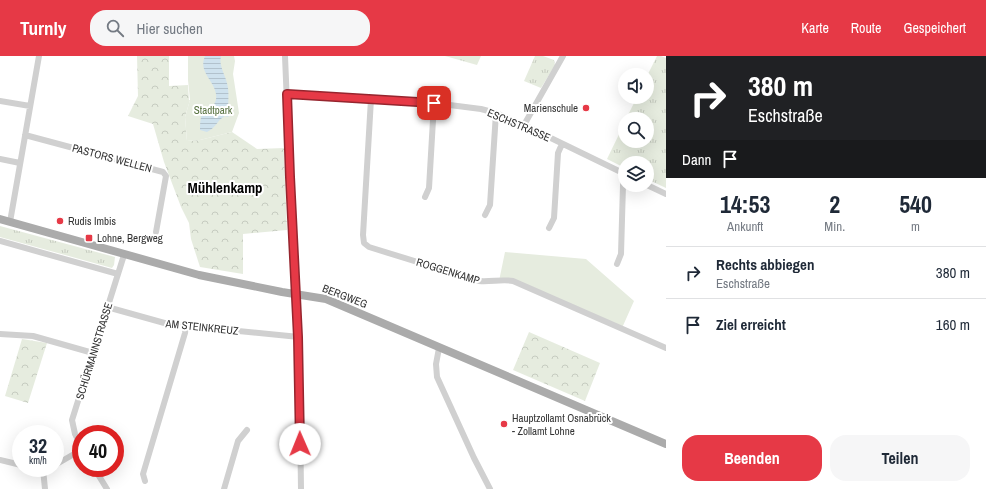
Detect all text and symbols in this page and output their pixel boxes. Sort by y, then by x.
search box [90,10,370,46]
text: Turnly [20,15,66,41]
icon: search [104,17,126,39]
text: Hier suchen [136,18,203,39]
text: Karte [801,19,829,37]
text: Route [851,19,881,37]
text: Gespeichert [903,19,966,37]
text: 380 m [748,67,813,105]
map controls [618,68,654,192]
button: sound [618,68,654,104]
icon: right [682,72,734,124]
pin [417,86,451,120]
icon: arrive [423,92,445,114]
place label: Marienschule [524,101,578,115]
park label: Stadtpark [194,103,233,117]
marker: Marienschule [581,103,591,113]
text: Eschstraße [748,103,823,128]
street label: ESCHSTRASSE [485,105,553,145]
button: search [618,112,654,148]
street label: PASTORS WELLEN [71,141,153,175]
icon: arrive [719,148,741,170]
text: Dann [682,149,711,170]
button: layers [618,156,654,192]
district label: Mühlenkamp [187,177,263,198]
text: 14:53 [720,188,770,220]
text: 2 [829,188,840,220]
text: 540 [899,188,932,220]
place label: Rudis Imbis [68,214,117,228]
marker: Rudis Imbis [55,216,65,226]
text: Ankunft [727,218,763,235]
text: Min. [824,218,845,235]
text: m [911,218,920,235]
place label: Lohne, Bergweg [97,231,163,245]
marker: Lohne, Bergweg [84,233,94,243]
text: Rechts abbiegen [716,254,814,275]
street label: ROGGENKAMP [415,255,481,287]
icon: right [682,262,704,284]
text: 380 m [936,262,970,283]
text: Eschstraße [716,275,770,292]
street label: BERGWEG [320,281,370,311]
street label: SCHÜRMANNSTRASSE [73,301,115,401]
icon: arrive [682,314,704,336]
text: Ziel erreicht [716,314,786,335]
text: 160 m [936,314,970,335]
street label: AM STEINKREUZ [164,316,240,338]
place label: Hauptzollamt Osnabrück - Zollamt Lohne [512,411,611,438]
marker: Hauptzollamt Osnabrück - Zollamt Lohne [499,419,509,429]
position arrow [279,423,321,465]
speed limit sign: 40 [72,425,124,477]
text: 32 [29,432,47,459]
button: Beenden [682,435,822,481]
button: Teilen [830,435,970,481]
text: km/h [29,454,47,467]

